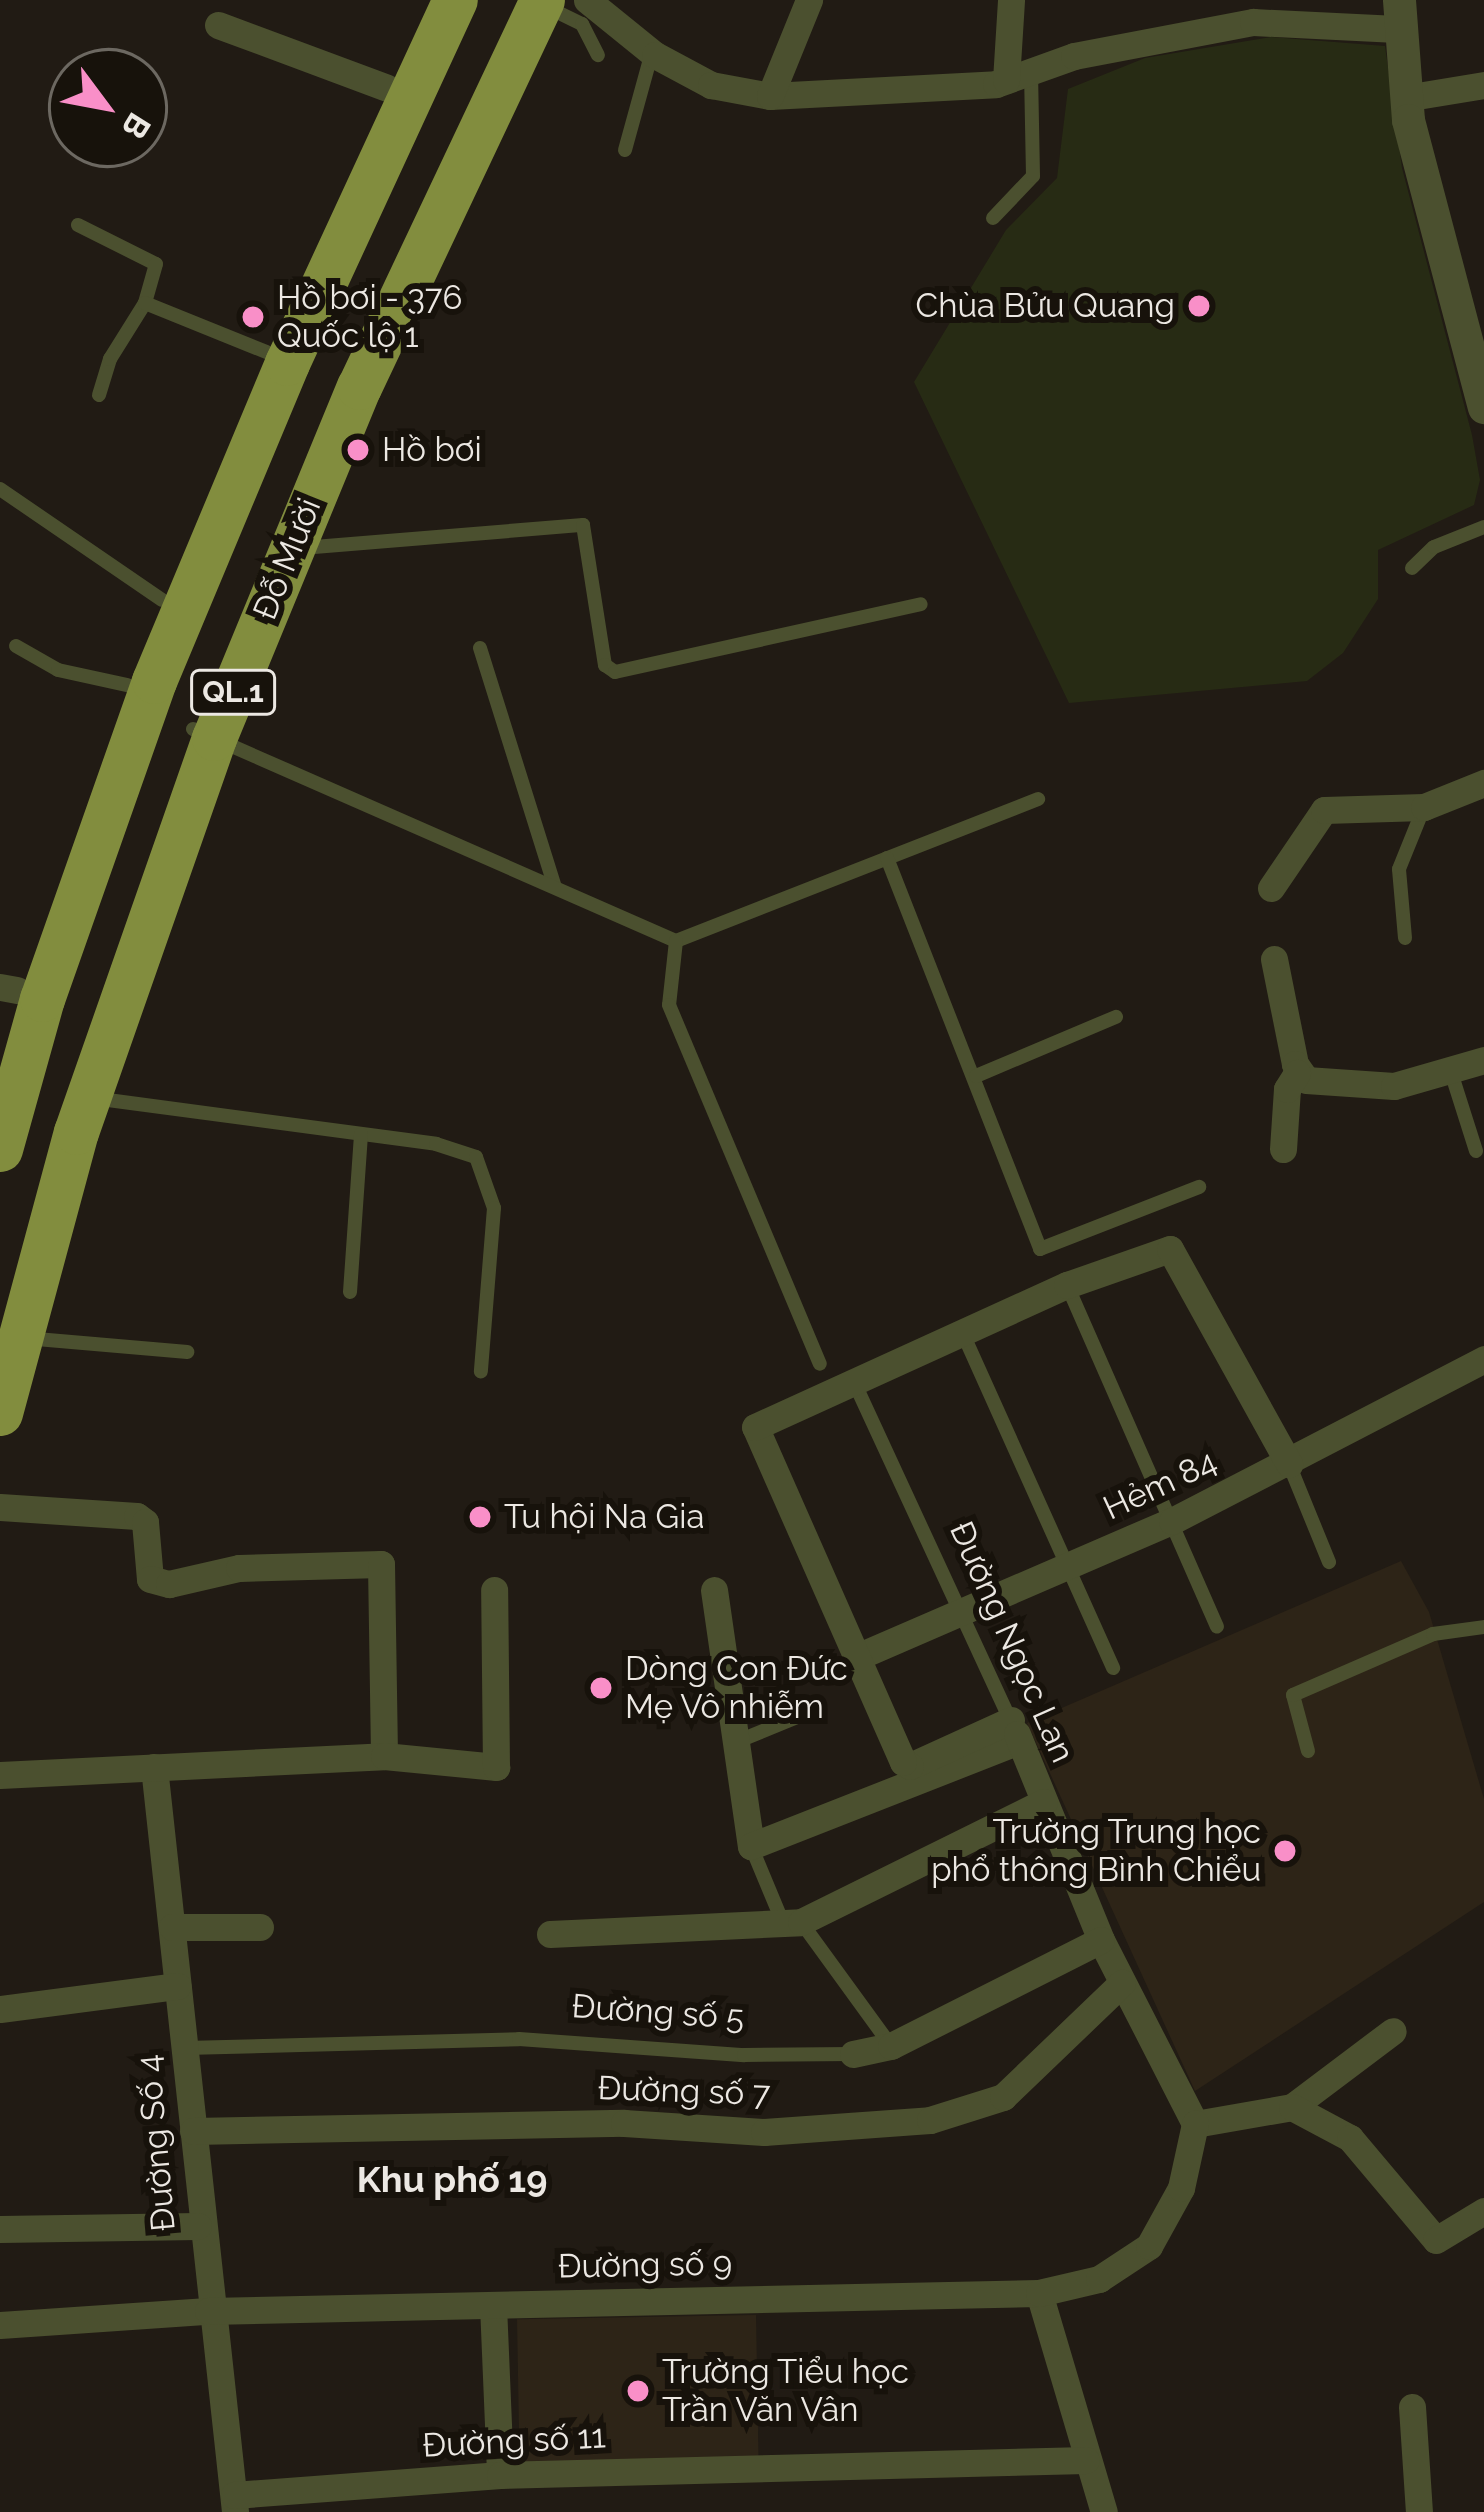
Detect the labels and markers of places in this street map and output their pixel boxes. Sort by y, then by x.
place label: Hồ bơi - 376 Quốc lộ 1 [277,278,462,356]
place label: Chùa Bửu Quang [916,286,1175,326]
marker: Chùa Bửu Quang [1186,293,1212,319]
marker: Hồ bơi - 376 Quốc lộ 1 [240,304,266,330]
place label: Hồ bơi [382,430,482,470]
marker: Hồ bơi [345,437,371,463]
place label: Tu hội Na Gia [504,1497,704,1537]
marker: Tu hội Na Gia [467,1504,493,1530]
place label: Dòng Con Đức Mẹ Vô nhiễm [625,1649,848,1727]
marker: Dòng Con Đức Mẹ Vô nhiễm [588,1675,614,1701]
place label: Trường Trung học phổ thông Bình Chiểu [931,1812,1261,1890]
marker: Trường Trung học phổ thông Bình Chiểu [1272,1838,1298,1864]
place label: Trường Tiểu học Trần Văn Vân [662,2352,910,2430]
marker: Trường Tiểu học Trần Văn Vân [625,2378,651,2404]

